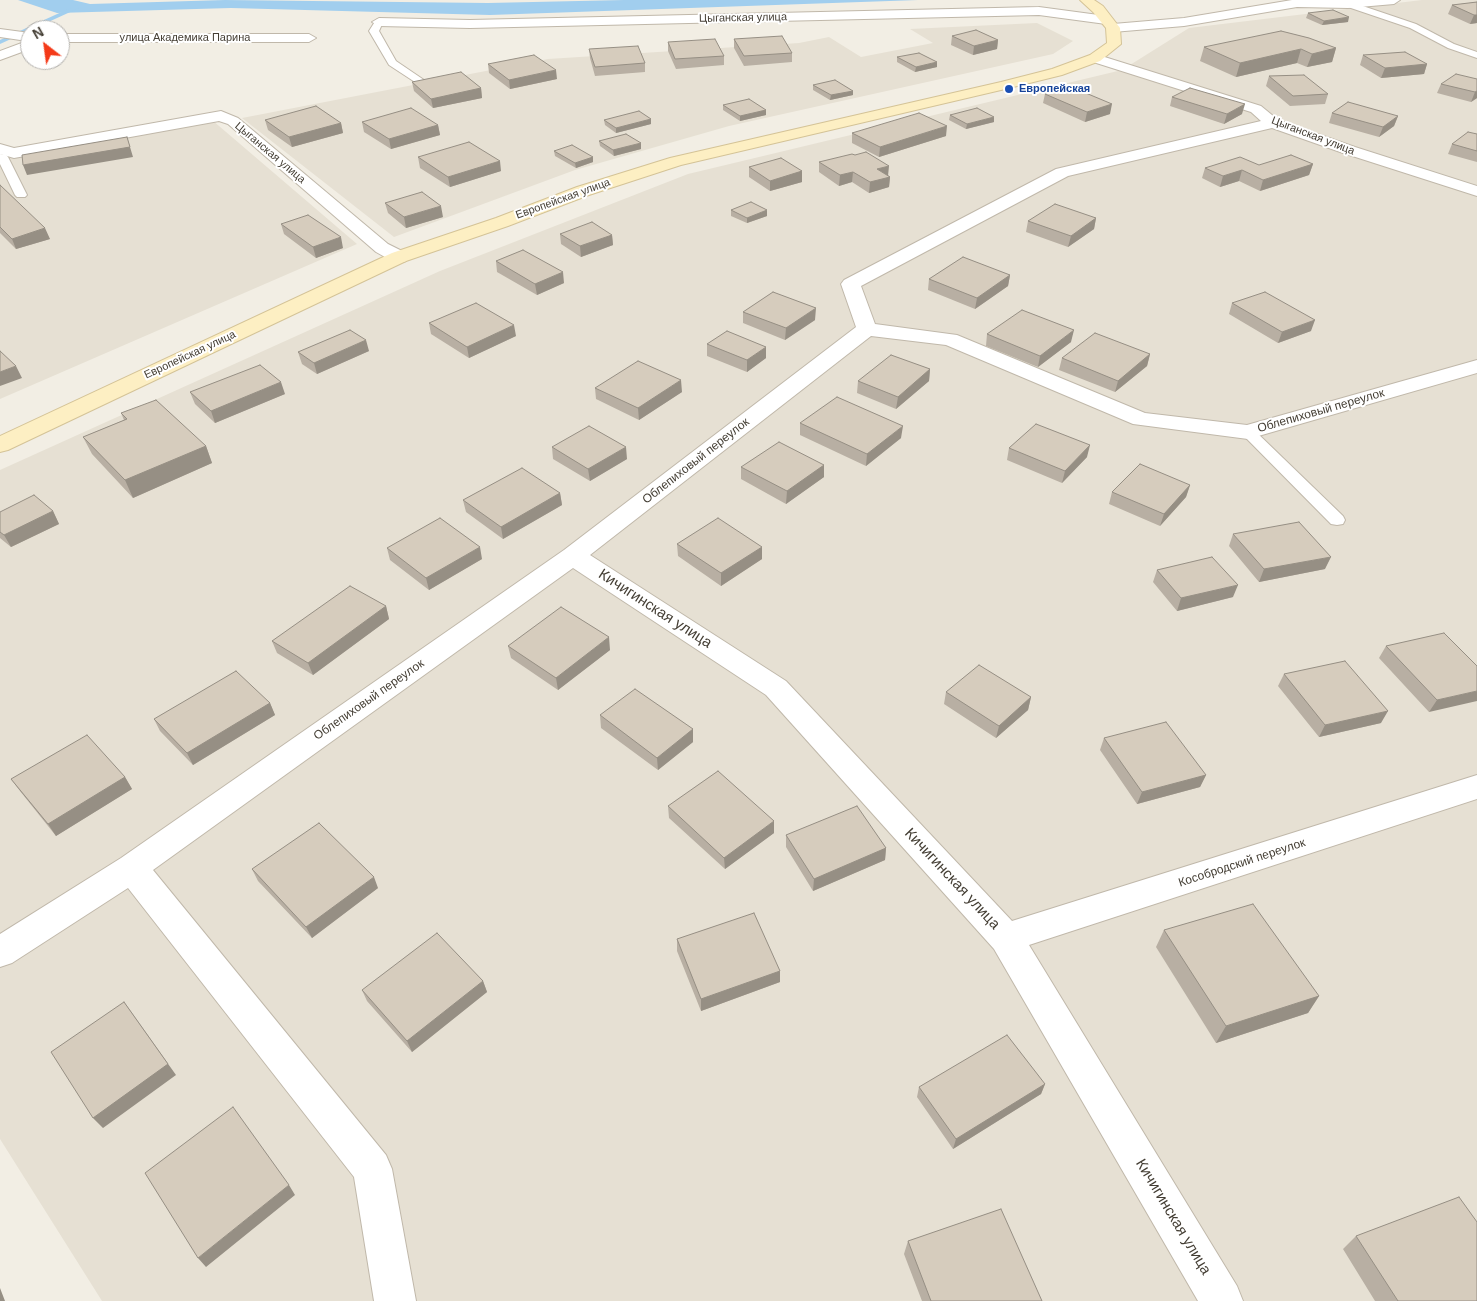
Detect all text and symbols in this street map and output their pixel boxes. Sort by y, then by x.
street label: Цыганская улица [699,11,787,25]
north arrow [20,20,70,70]
text: N [30,23,46,42]
street label: улица Академика Парина [120,31,250,45]
place label: Европейская [1019,82,1090,96]
marker: Европейская [1003,83,1015,95]
street label: Цыганская улица [1270,114,1356,158]
street label: Цыганская улица [232,120,308,186]
street label: Европейская улица [514,176,612,222]
street label: Европейская улица [142,328,238,382]
street label: Облепиховый переулок [1256,386,1386,436]
street label: Облепиховый переулок [640,415,752,507]
street label: Кичигинская улица [595,566,715,652]
street label: Облепиховый переулок [311,656,427,744]
street label: Кичигинская улица [901,825,1003,933]
street label: Кособродский переулок [1177,836,1307,890]
street label: Кичигинская улица [1131,1156,1215,1278]

